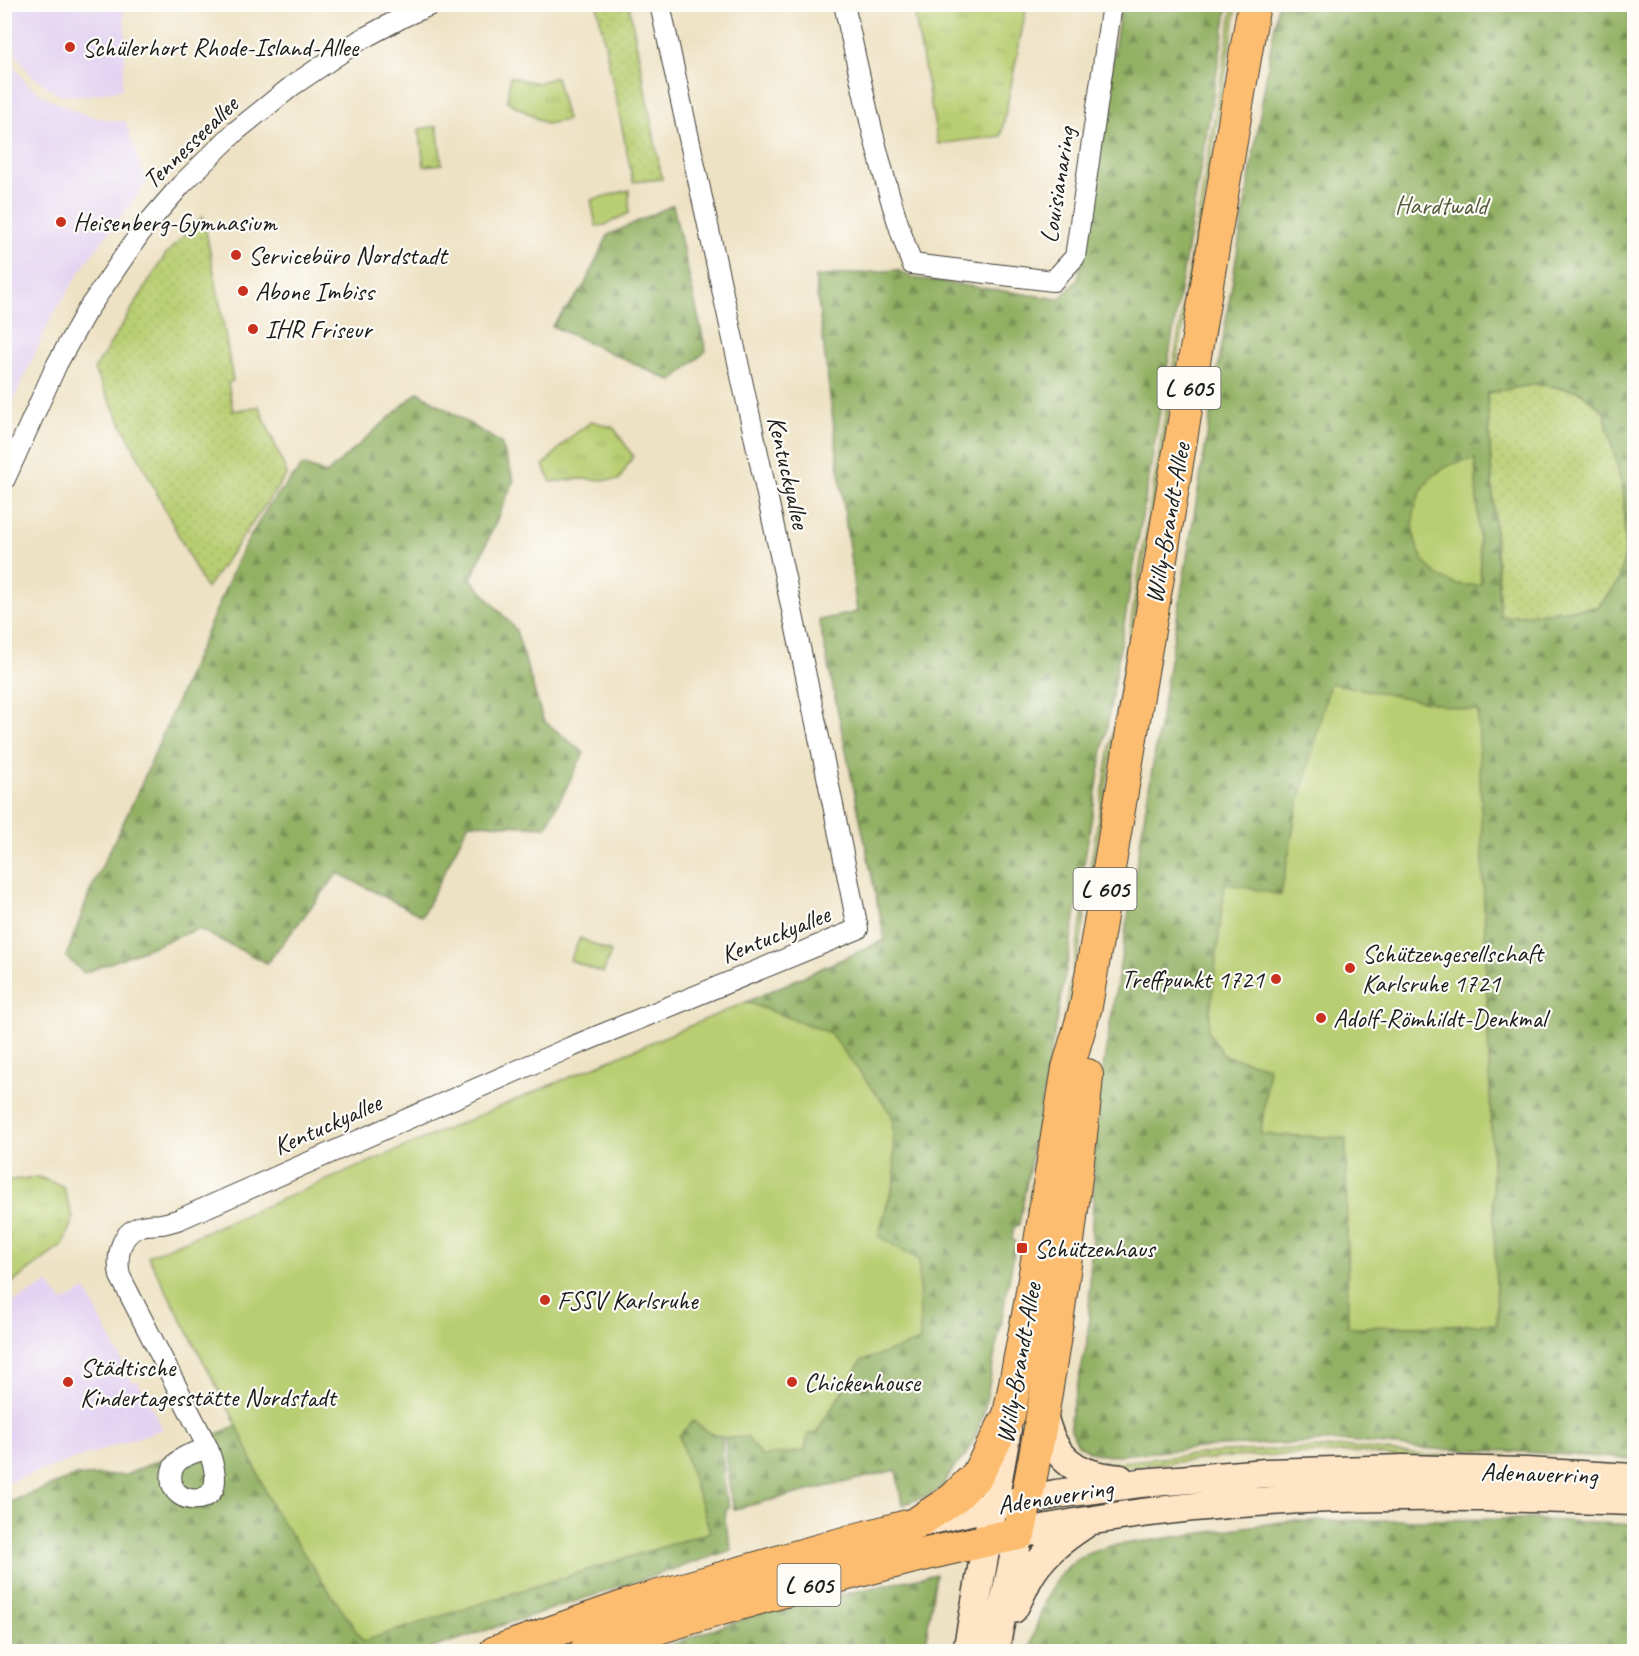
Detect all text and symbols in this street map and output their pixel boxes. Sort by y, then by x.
place label: Schülerhort Rhode-Island-Allee [82,31,360,64]
marker: Schülerhort Rhode-Island-Allee [63,40,77,54]
street label: Tennesseeallee [136,87,247,196]
street label: Louisianaring [1032,123,1083,245]
park label: Hardtwald [1395,189,1491,222]
place label: Heisenberg-Gymnasium [73,206,279,239]
marker: Heisenberg-Gymnasium [54,215,68,229]
place label: Servicebüro Nordstadt [248,239,449,272]
marker: Servicebüro Nordstadt [229,248,243,262]
place label: Abone Imbiss [255,275,376,308]
marker: Abone Imbiss [236,284,250,298]
place label: IHR Friseur [265,313,374,346]
marker: IHR Friseur [246,322,260,336]
road number: L 605 [1158,367,1220,409]
street label: Kentuckyallee [760,413,818,533]
street label: Willy-Brandt-Allee [1137,439,1198,606]
road number: L 605 [1074,868,1136,910]
street label: Kentuckyallee [716,897,836,971]
place label: Schützengesellschaft Karlsruhe 1721 [1362,937,1545,1000]
marker: Schützengesellschaft Karlsruhe 1721 [1343,961,1357,975]
place label: Treffpunkt 1721 [1121,963,1265,996]
marker: Treffpunkt 1721 [1269,972,1283,986]
place label: Adolf-Römhildt-Denkmal [1333,1002,1551,1035]
marker: Adolf-Römhildt-Denkmal [1314,1011,1328,1025]
street label: Kentuckyallee [268,1085,388,1163]
place label: Schützenhaus [1034,1232,1157,1265]
marker: Schützenhaus [1015,1241,1029,1255]
street label: Willy-Brandt-Allee [988,1279,1049,1446]
place label: FSSV Karlsruhe [557,1284,699,1317]
marker: FSSV Karlsruhe [538,1293,552,1307]
place label: Städtische Kindertagesstätte Nordstadt [80,1351,338,1414]
place label: Chickenhouse [804,1366,921,1399]
marker: Städtische Kindertagesstätte Nordstadt [61,1375,75,1389]
marker: Chickenhouse [785,1375,799,1389]
street label: Adenauerring [1480,1455,1600,1492]
street label: Adenauerring [995,1471,1117,1522]
road number: L 605 [778,1564,840,1606]

